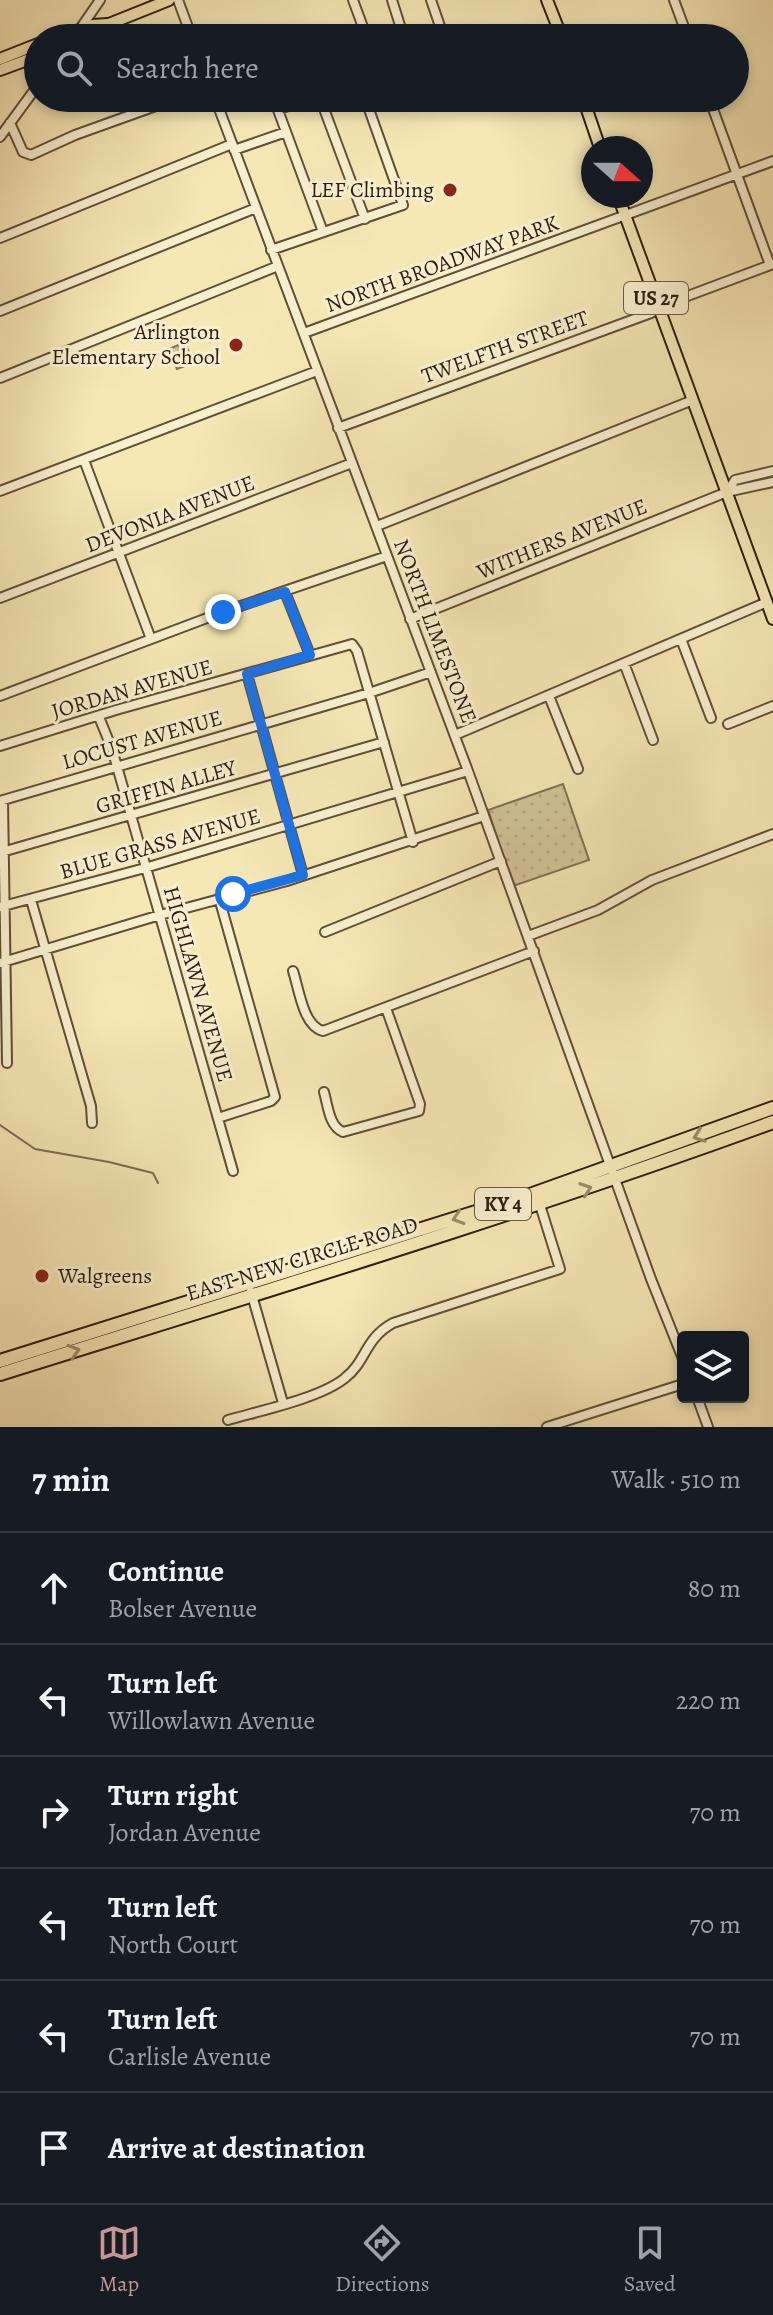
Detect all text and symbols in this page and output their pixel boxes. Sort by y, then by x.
search box [24,24,749,112]
icon: search [52,46,96,90]
text: Search here [116,48,259,88]
north arrow [581,136,653,208]
place label: LEF Climbing [311,175,434,205]
marker: LEF Climbing [441,181,459,199]
street label: NORTH BROADWAY PARK [321,208,563,320]
road number: US 27 [624,282,688,314]
street label: TWELFTH STREET [417,303,593,391]
place label: Arlington Elementary School [52,317,220,372]
marker: Arlington Elementary School [227,336,245,354]
street label: DEVONIA AVENUE [81,468,259,560]
street label: WITHERS AVENUE [471,491,652,587]
street label: NORTH LIMESTONE [386,535,484,727]
route end [205,594,241,630]
street label: JORDAN AVENUE [48,652,216,726]
street label: LOCUST AVENUE [58,703,226,777]
street label: GRIFFIN ALLEY [92,752,241,821]
street label: BLUE GRASS AVENUE [56,801,264,887]
route start [215,876,251,912]
street label: HIGHLAWN AVENUE [156,883,240,1085]
one-way arrow [693,1126,707,1143]
one-way arrow [578,1183,592,1199]
road number: KY 4 [475,1188,531,1220]
street label: EAST NEW CIRCLE ROAD [182,1209,422,1309]
one-way arrow [451,1209,465,1225]
place label: Walgreens [57,1261,152,1291]
marker: Walgreens [33,1267,51,1285]
map controls [677,1331,749,1403]
button: layers [677,1331,749,1403]
one-way arrow [67,1344,81,1360]
text: 7 min [32,1456,110,1503]
text: Walk · 510 m [611,1462,741,1497]
text: Continue [108,1551,224,1591]
icon: ahead [32,1566,76,1610]
text: 80 m [688,1571,741,1606]
text: Bolser Avenue [108,1591,257,1626]
text: Turn left [108,1663,217,1703]
icon: left [32,1678,76,1722]
text: 220 m [676,1683,741,1718]
text: Willowlawn Avenue [108,1703,315,1738]
text: Turn right [108,1775,238,1815]
icon: right [32,1790,76,1834]
text: 70 m [689,1795,741,1830]
text: Jordan Avenue [108,1815,261,1850]
text: Turn left [108,1887,217,1927]
icon: left [32,1902,76,1946]
text: 70 m [689,1907,741,1942]
text: North Court [108,1927,238,1962]
text: Turn left [108,1999,217,2039]
icon: left [32,2014,76,2058]
text: 70 m [689,2019,741,2054]
text: Carlisle Avenue [108,2039,271,2074]
icon: arrive [32,2126,76,2170]
text: Arrive at destination [108,2128,365,2168]
tab: Map [97,2221,141,2299]
tab: Directions [335,2221,430,2299]
tab: Saved [624,2221,676,2299]

